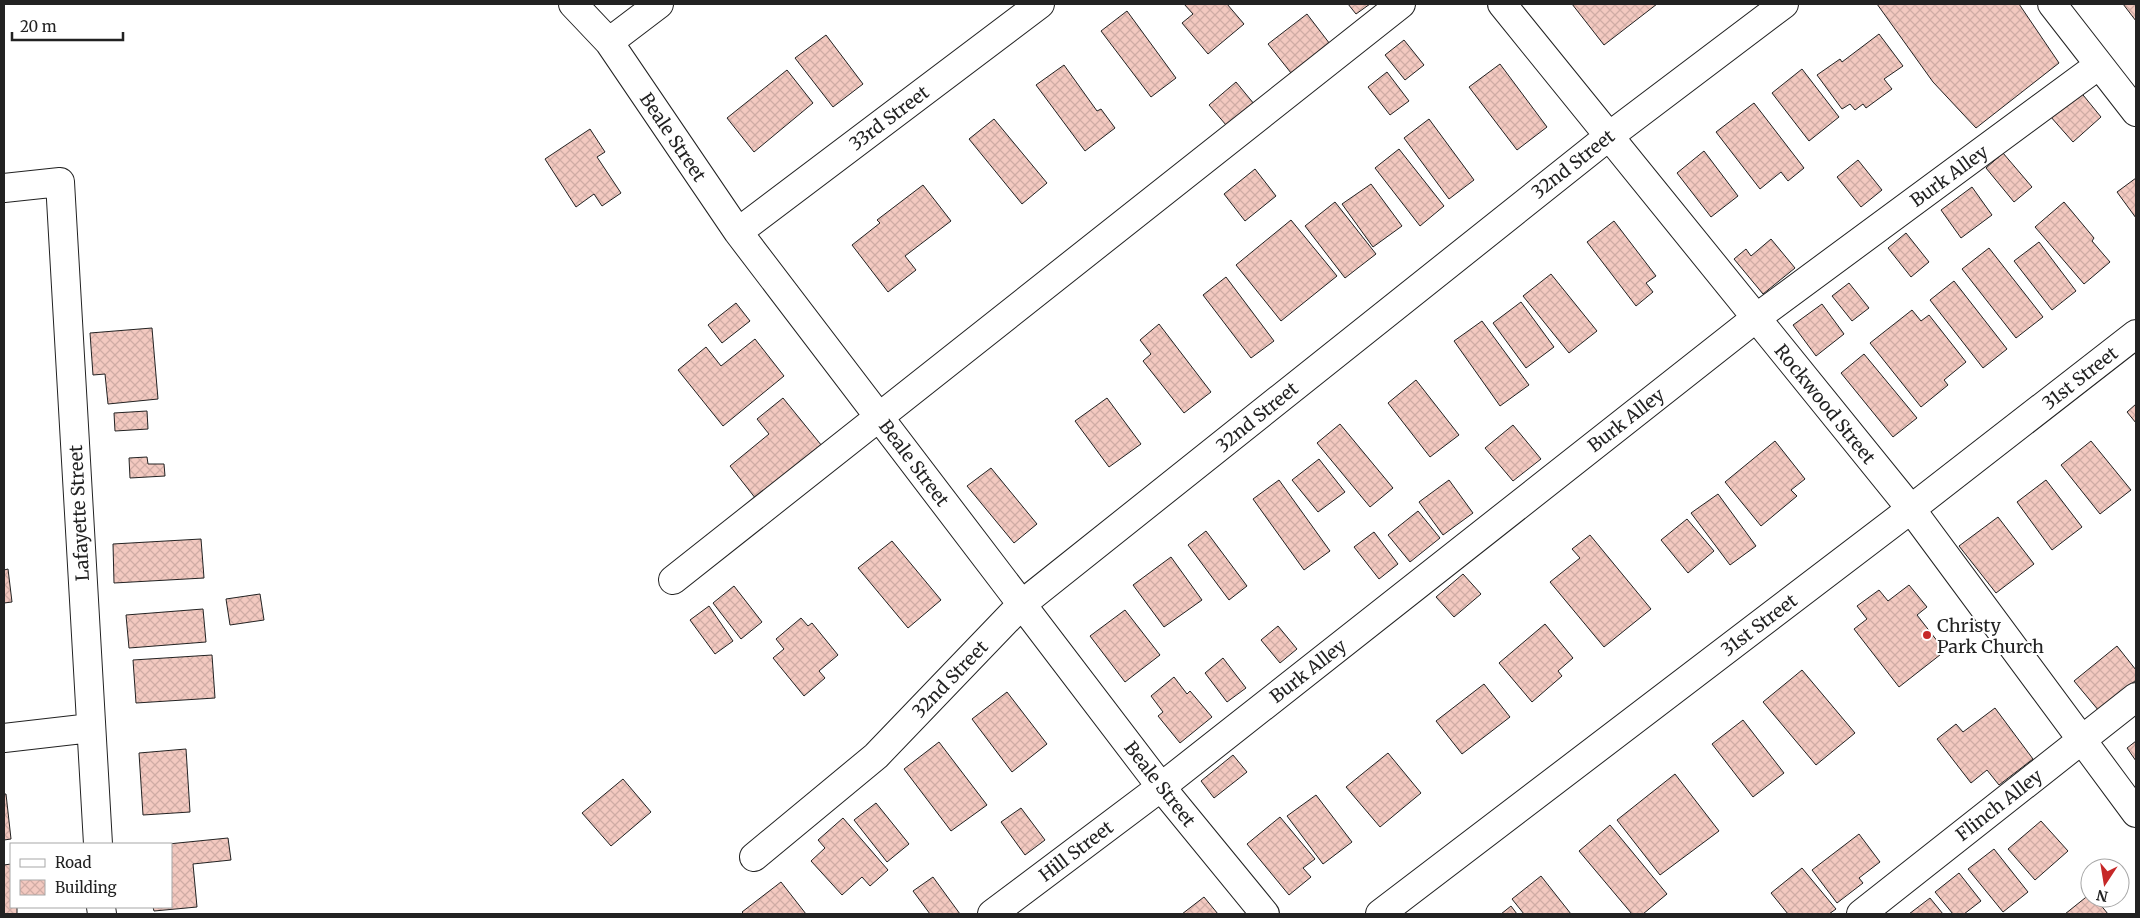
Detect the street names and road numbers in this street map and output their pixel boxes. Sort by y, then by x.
street label: 33rd Street [845,81,933,155]
street label: Beale Street [635,88,711,186]
street label: 32nd Street [1527,124,1619,204]
street label: Burk Alley [1906,140,1993,212]
street label: Rockwood Street [1770,340,1880,468]
street label: 31st Street [2038,341,2122,415]
street label: 32nd Street [1211,377,1303,457]
street label: Burk Alley [1583,383,1669,457]
street label: Beale Street [874,415,954,511]
street label: Lafayette Street [64,444,94,582]
street label: 31st Street [1716,589,1802,661]
street label: Burk Alley [1265,634,1351,708]
street label: 32nd Street [907,635,993,723]
street label: Beale Street [1119,737,1201,831]
street label: Flinch Alley [1951,764,2047,846]
street label: Hill Street [1034,816,1118,886]

